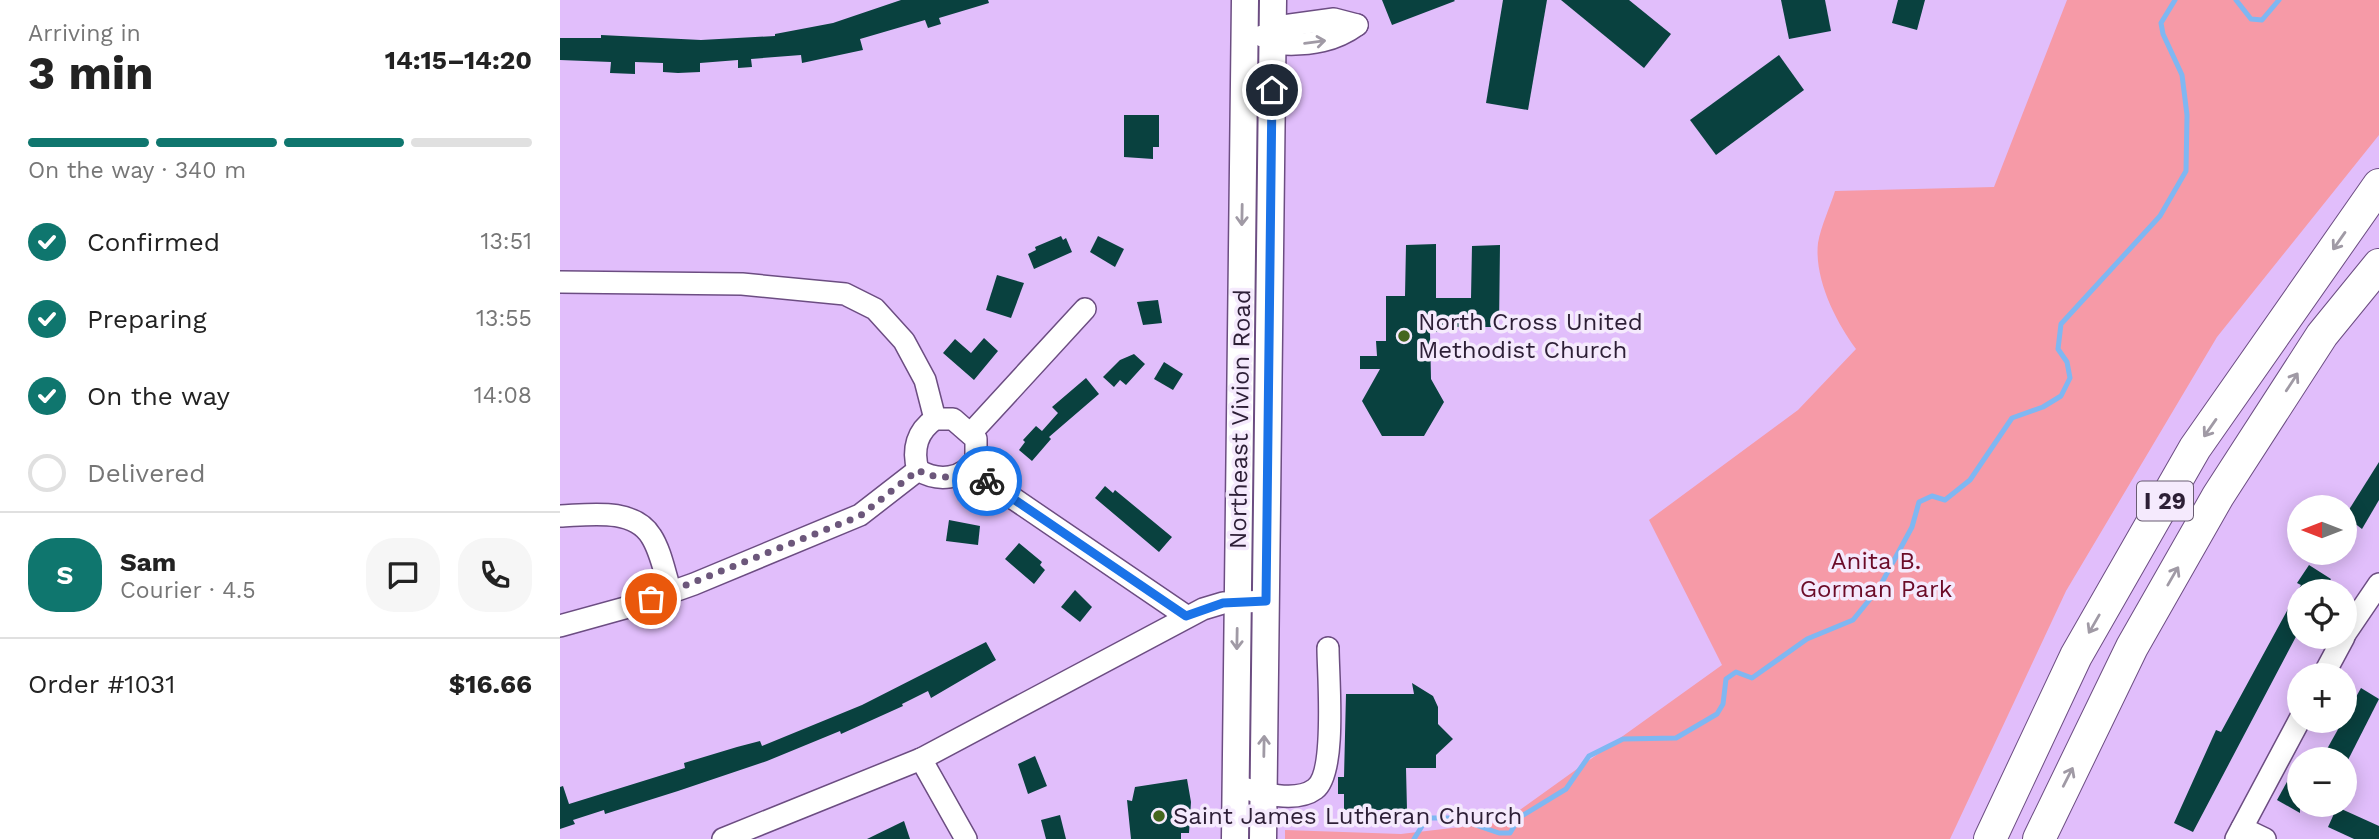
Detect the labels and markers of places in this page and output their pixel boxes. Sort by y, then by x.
pin [1242,60,1302,120]
place label: North Cross United Methodist Church [1418,308,1643,364]
marker: North Cross United Methodist Church [1396,328,1412,344]
pin [621,569,681,629]
place label: Saint James Lutheran Church [1173,802,1522,830]
marker: Saint James Lutheran Church [1151,808,1167,824]

